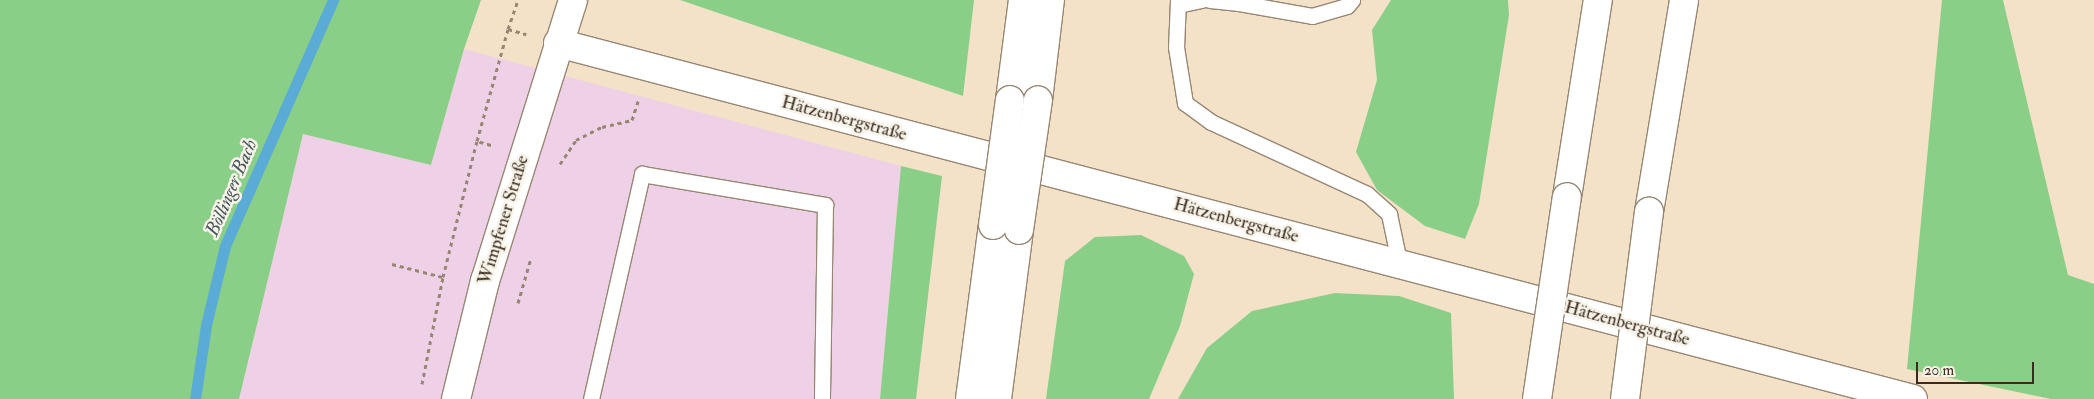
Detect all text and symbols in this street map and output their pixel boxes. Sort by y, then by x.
street label: Hätzenbergstraße [779,92,909,146]
water label: Böllinger Bach [201,136,263,240]
street label: Wimpfener Straße [474,153,534,287]
street label: Hätzenbergstraße [1171,194,1301,248]
street label: Hätzenbergstraße [1562,297,1692,351]
scale bar [1919,352,2036,384]
text: 20 m [1924,361,1954,380]

